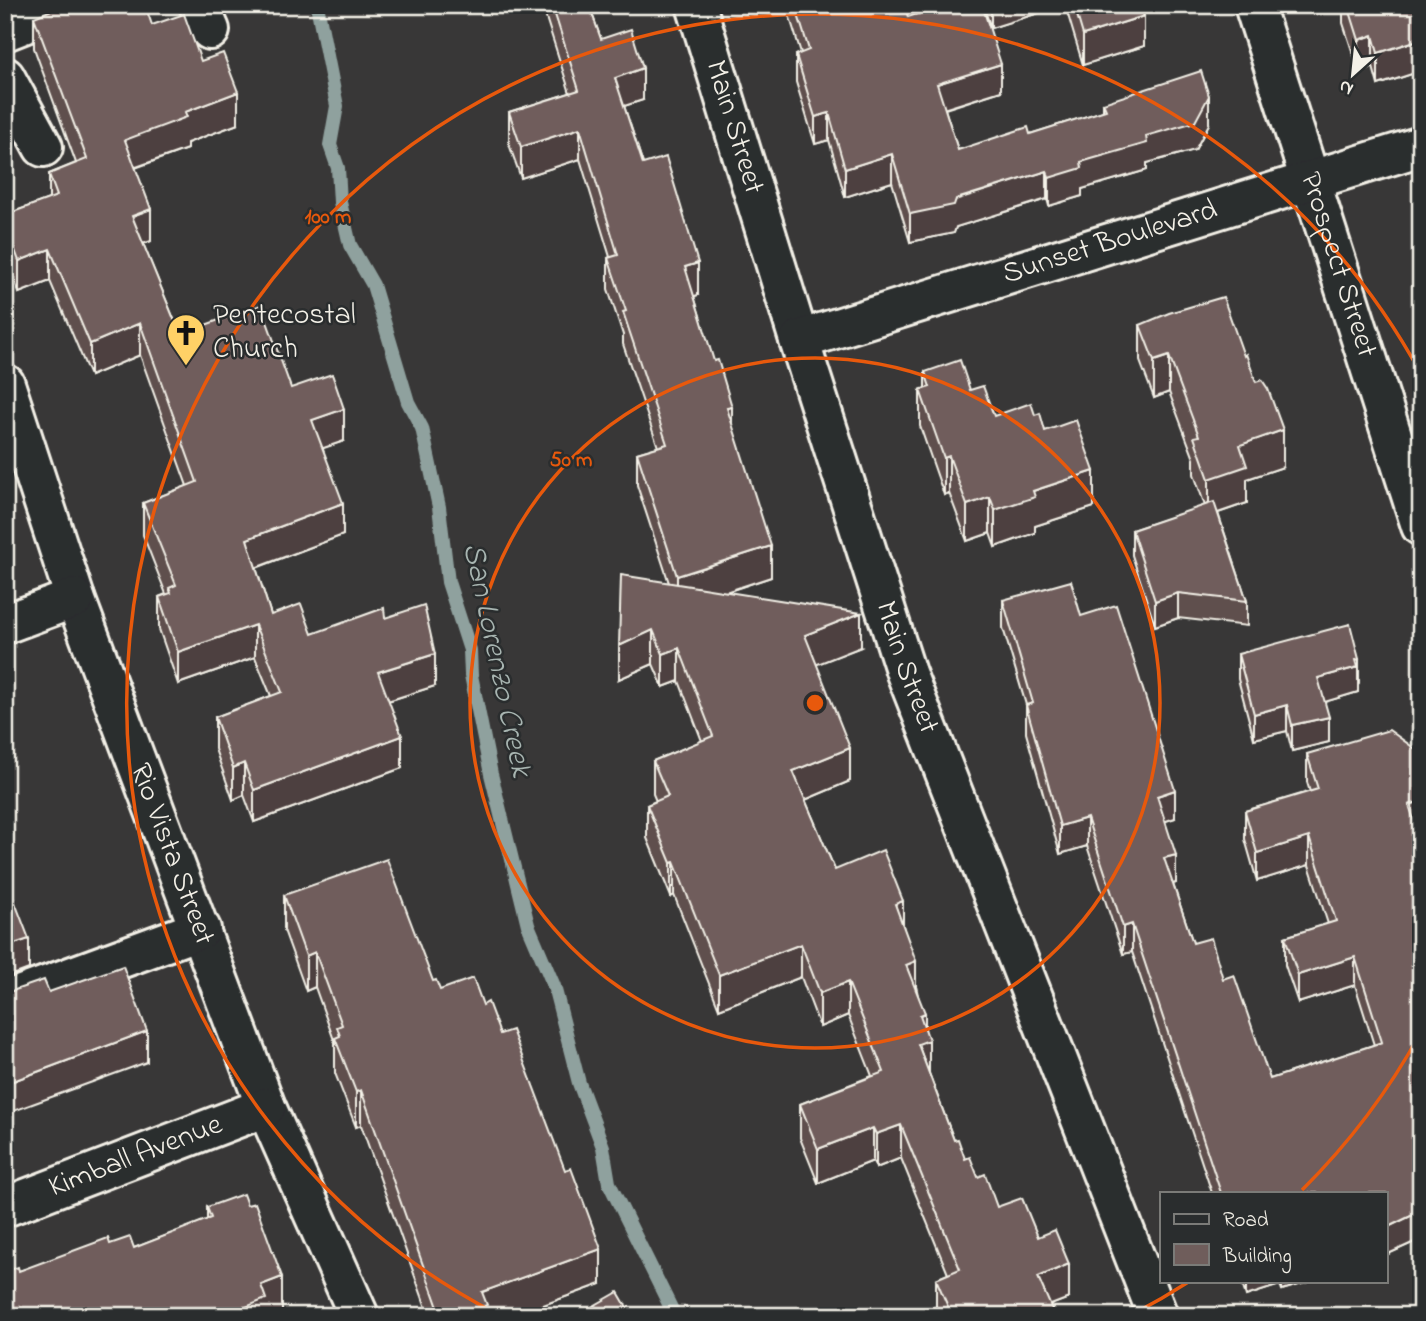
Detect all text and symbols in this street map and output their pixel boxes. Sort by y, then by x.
north arrow [1318,38,1388,108]
street label: Main Street [692,55,775,200]
text: N [1334,72,1358,102]
street label: Prospect Street [1287,167,1388,363]
street label: Sunset Boulevard [997,189,1223,297]
text: 100 m [305,203,351,233]
place label: Pentecostal Church [213,294,356,372]
church icon: Pentecostal Church [165,312,207,367]
text: 50 m [550,446,592,476]
water label: San Lorenzo Creek [448,539,544,783]
street label: Main Street [862,596,950,740]
centre of rings [803,691,827,715]
street label: Rio Vista Street [117,757,225,951]
street label: Kimball Avenue [43,1103,229,1210]
legend [1160,1192,1388,1282]
text: Road [1223,1206,1269,1236]
text: Building [1222,1242,1292,1274]

